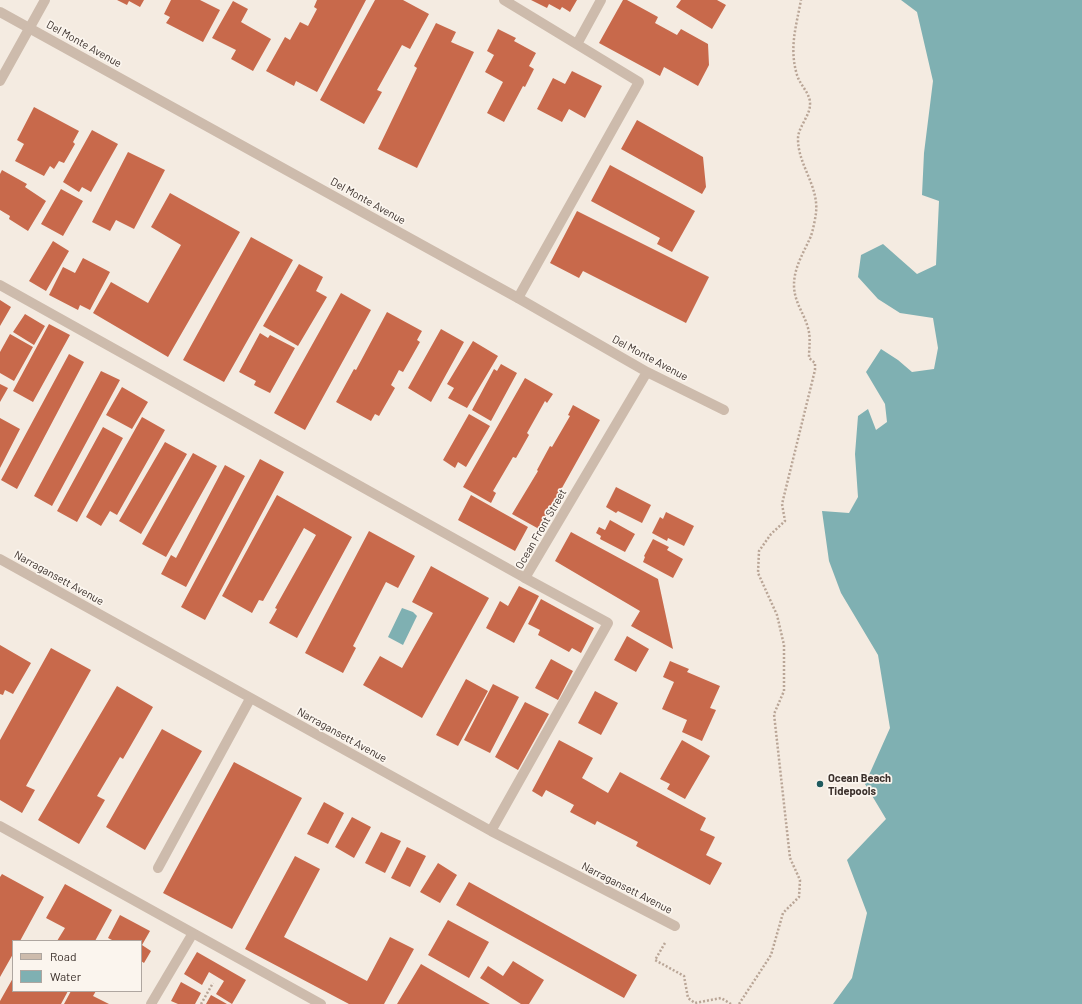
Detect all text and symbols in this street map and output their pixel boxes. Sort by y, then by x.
street label: Del Monte Avenue [44,18,124,70]
street label: Del Monte Avenue [328,175,408,227]
street label: Del Monte Avenue [610,332,690,384]
street label: Ocean Front Street [513,487,569,571]
street label: Narragansett Avenue [12,548,106,608]
street label: Narragansett Avenue [295,705,389,765]
place label: Ocean Beach Tidepools [828,771,891,797]
marker: Ocean Beach Tidepools [815,779,825,789]
street label: Narragansett Avenue [579,859,675,917]
legend [12,940,142,992]
text: Road [50,949,77,963]
text: Water [50,969,81,983]

